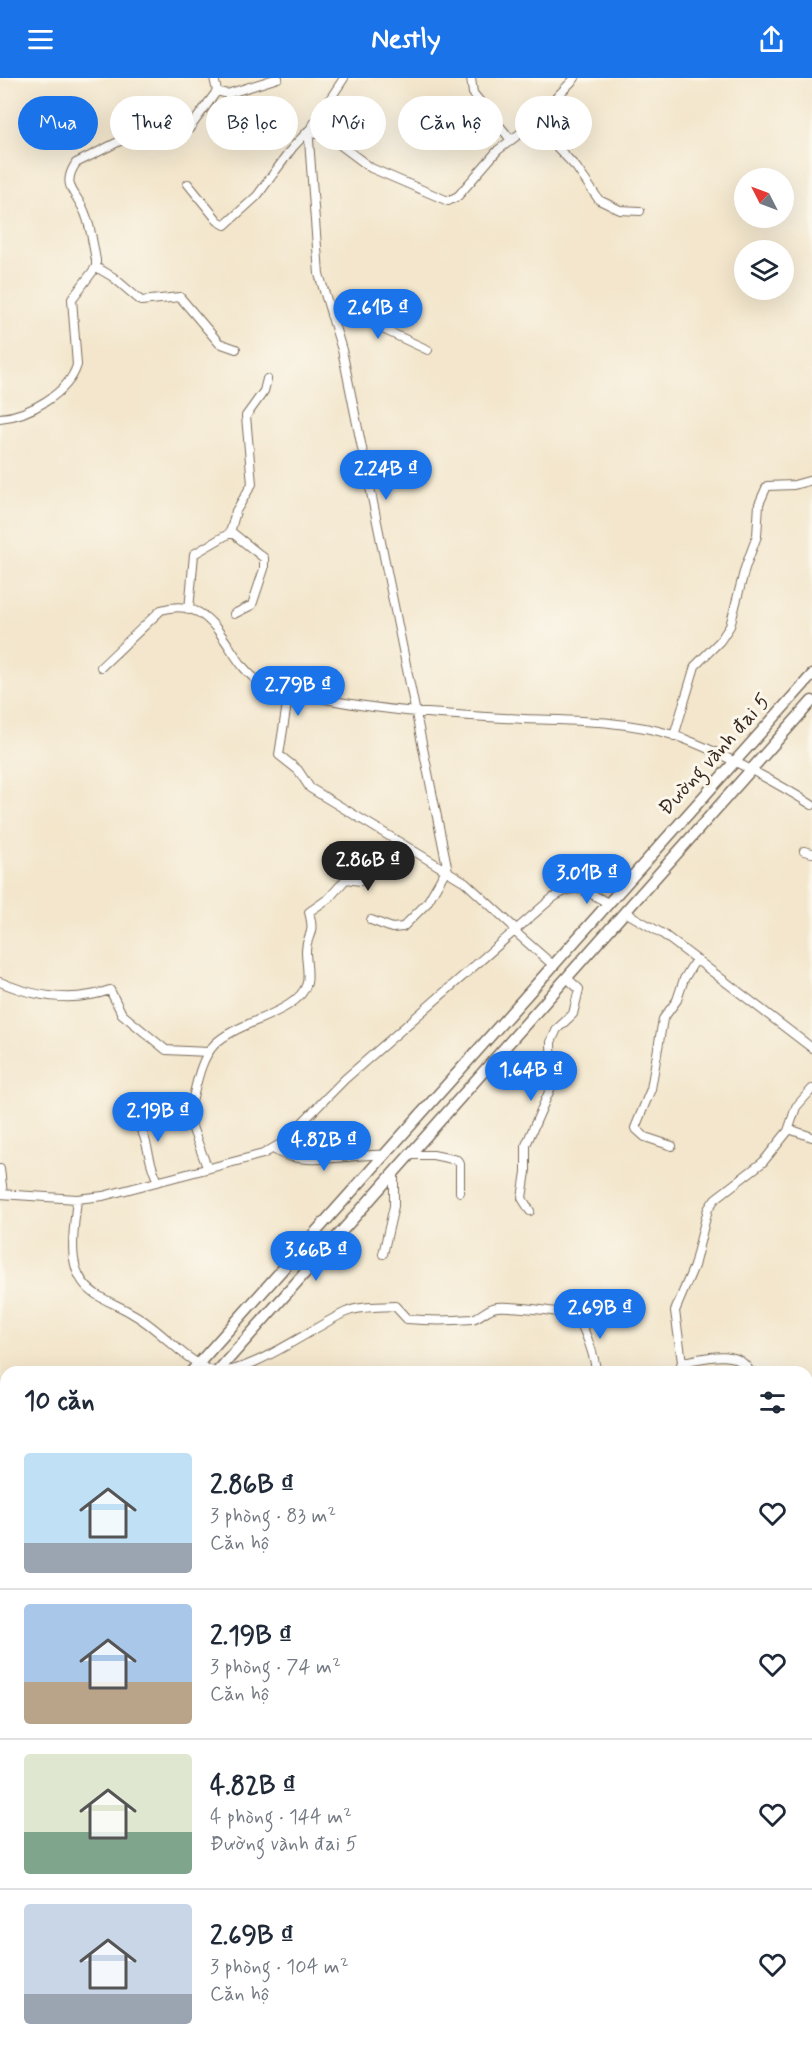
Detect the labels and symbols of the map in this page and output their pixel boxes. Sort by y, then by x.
north arrow [734,168,794,228]
pin: 2.61B ₫ [323,289,433,340]
pin: 2.24B ₫ [331,450,441,501]
pin: 2.79B ₫ [243,666,353,717]
street label: Đường vành đai 5 [652,688,778,823]
pin: 2.86B ₫ [313,841,423,892]
pin: 3.01B ₫ [532,854,642,905]
pin: 1.64B ₫ [476,1051,586,1102]
pin: 2.19B ₫ [103,1092,213,1143]
pin: 4.82B ₫ [269,1121,379,1172]
pin: 3.66B ₫ [261,1231,371,1282]
pin: 2.69B ₫ [545,1289,655,1340]

